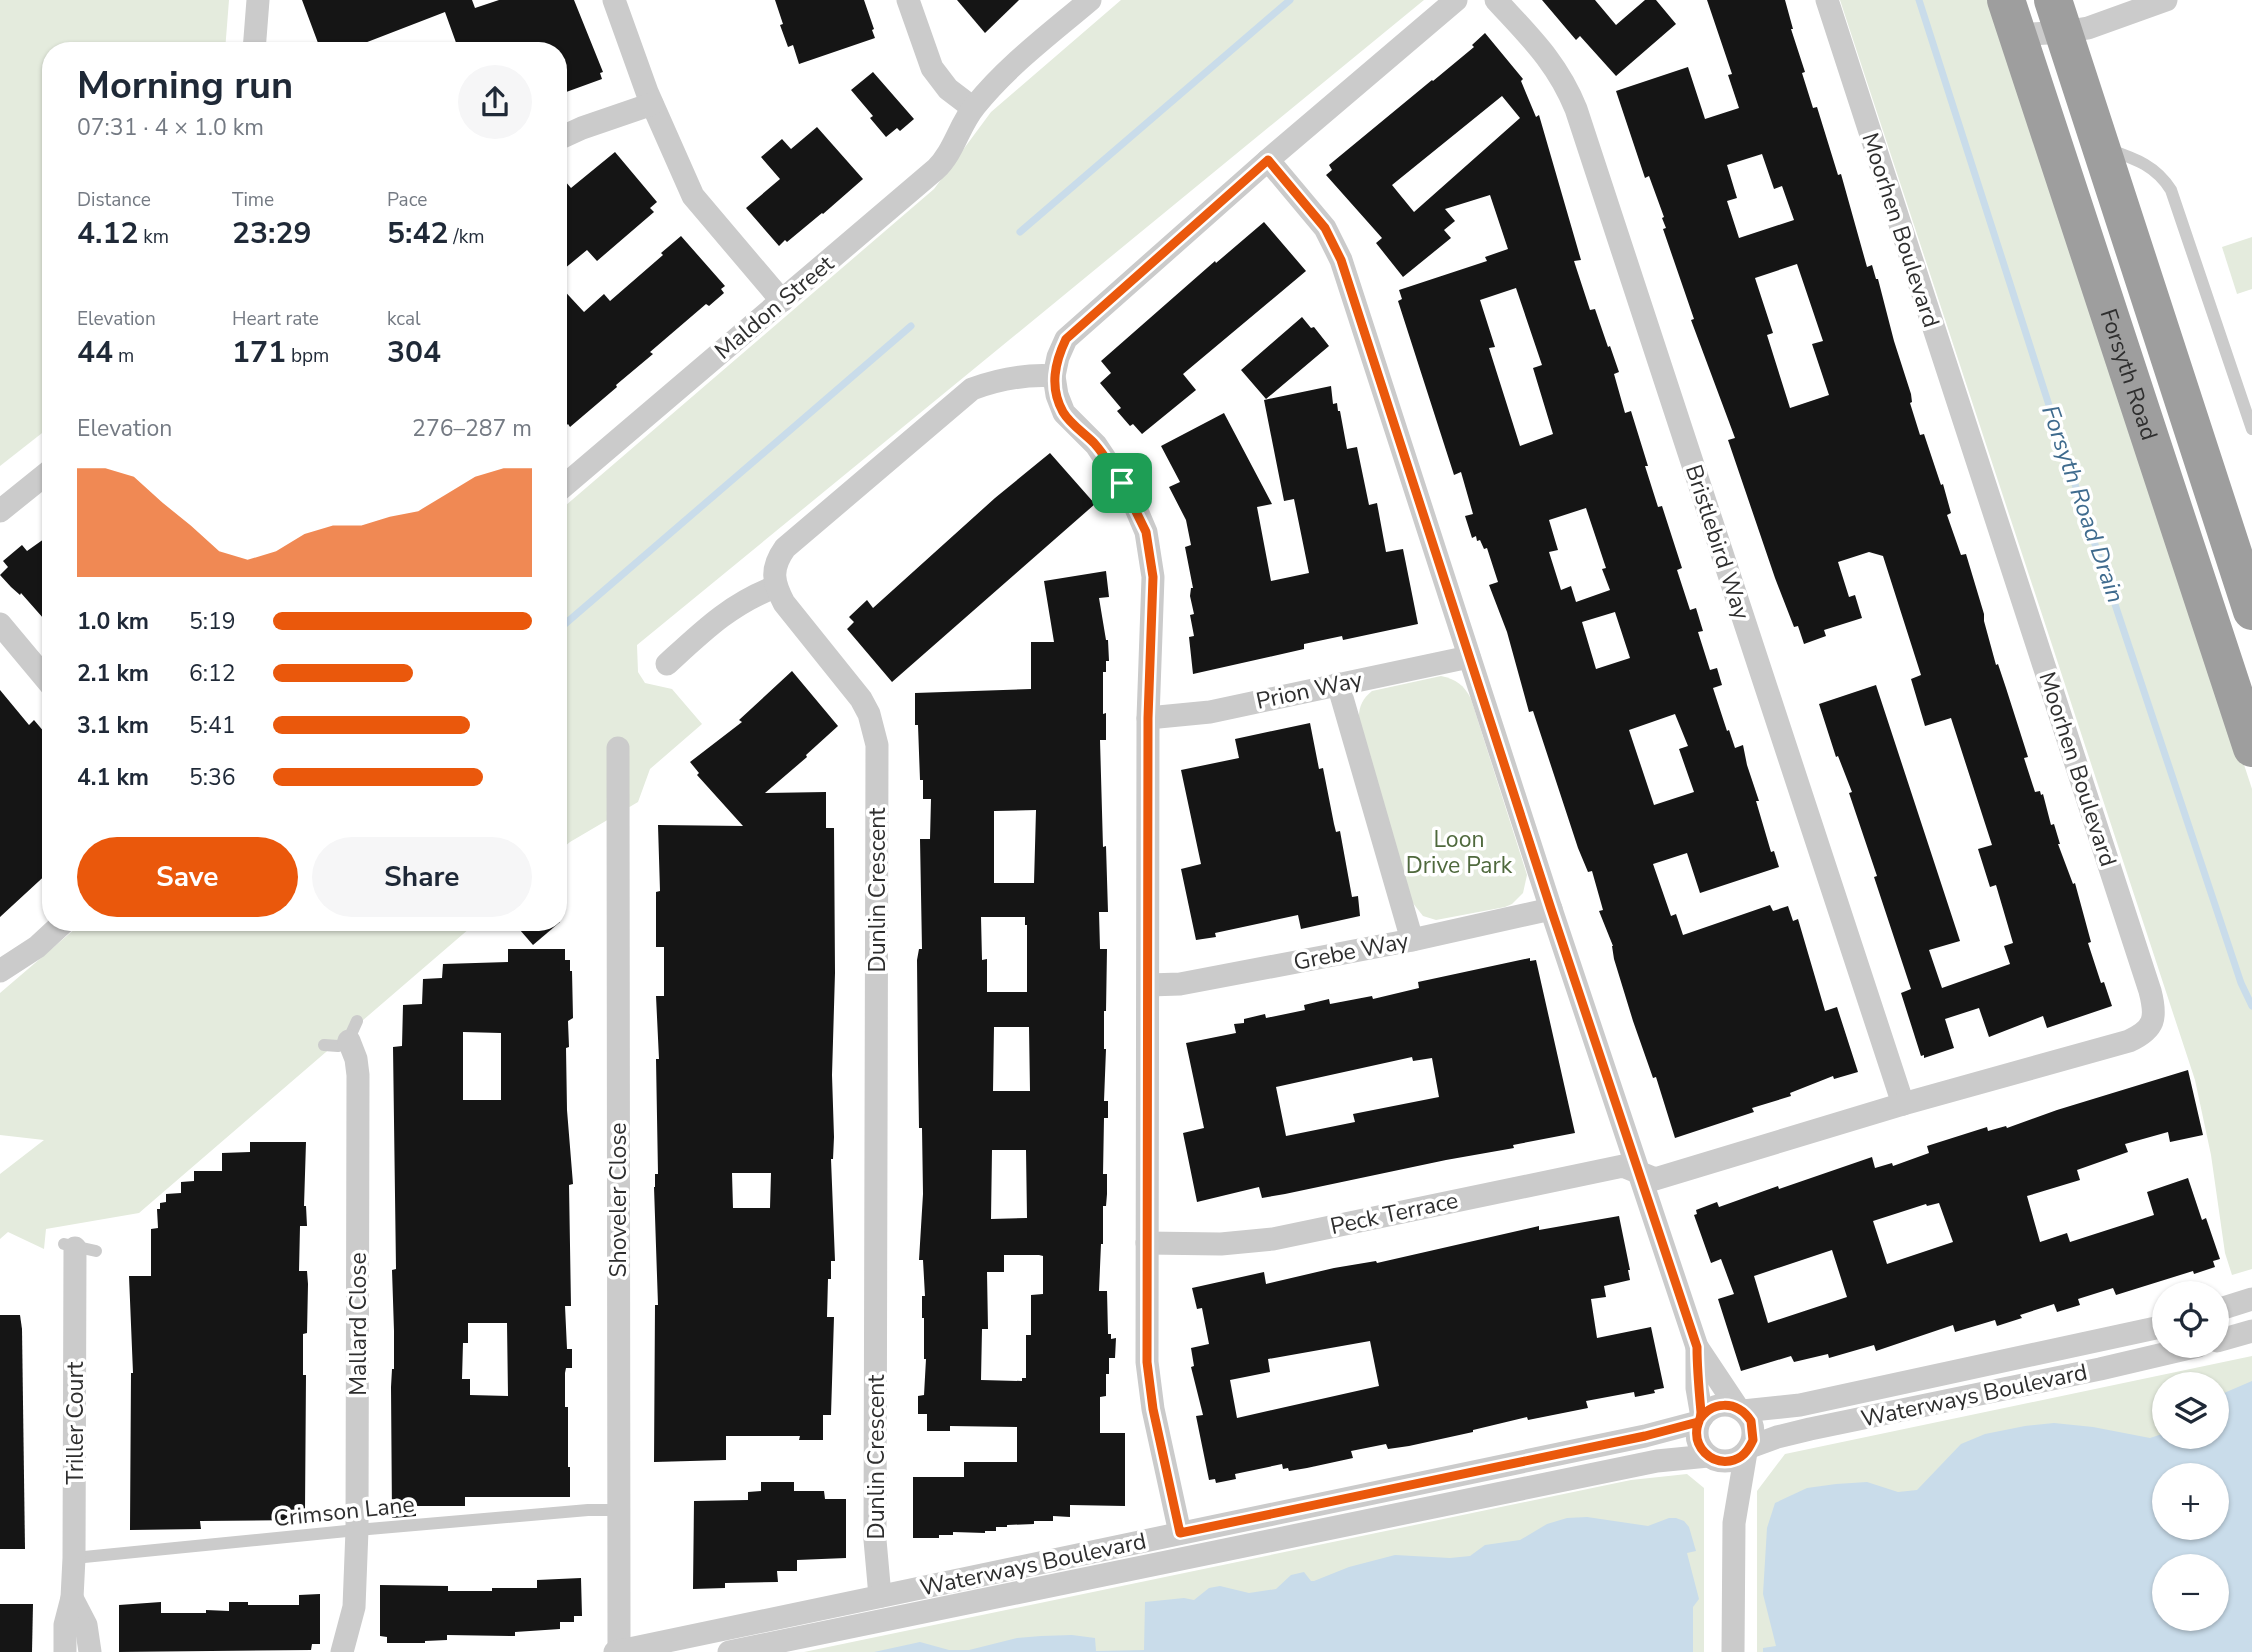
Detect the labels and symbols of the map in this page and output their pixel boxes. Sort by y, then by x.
street label: Moorhen Boulevard [1854,129,1947,332]
street label: Maldon Street [708,248,841,366]
street label: Forsyth Road [2093,305,2165,444]
water label: Forsyth Road Drain [2034,401,2132,607]
pin [1092,453,1152,513]
street label: Bristlebird Way [1678,461,1757,624]
street label: Prion Way [1253,664,1365,717]
street label: Moorhen Boulevard [2031,668,2124,871]
street label: Dunlin Crescent [862,807,893,972]
park label: Loon Drive Park [1406,824,1513,881]
street label: Grebe Way [1291,925,1411,978]
street label: Shoveler Close [603,1122,634,1278]
street label: Peck Terrace [1327,1185,1461,1242]
street label: Mallard Close [343,1252,374,1396]
street label: Waterways Boulevard [1858,1356,2090,1435]
street label: Triller Court [60,1361,91,1484]
street label: Dunlin Crescent [861,1374,892,1539]
street label: Crimson Lane [272,1489,416,1534]
street label: Waterways Boulevard [917,1525,1149,1604]

